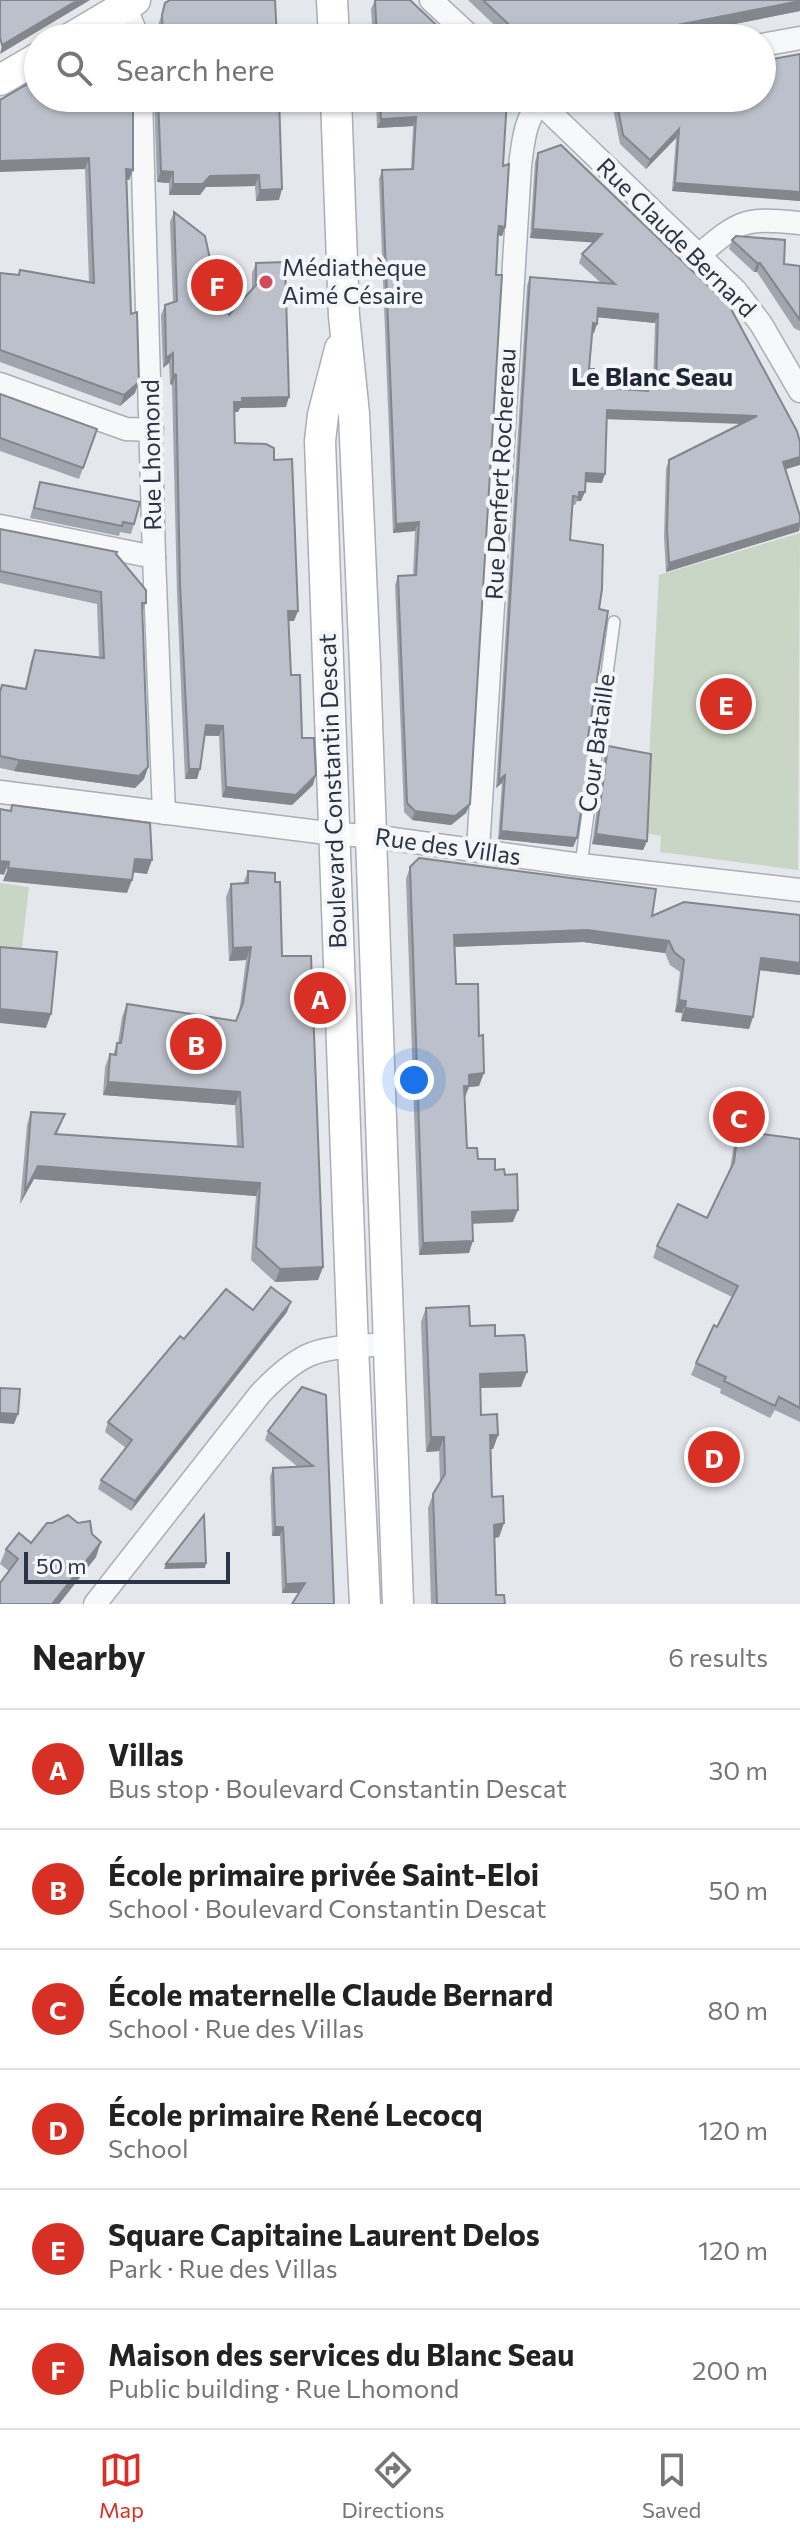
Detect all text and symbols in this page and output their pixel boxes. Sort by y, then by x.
search box [24,24,776,112]
icon: search [52,46,96,90]
text: Search here [116,50,275,87]
street label: Rue Claude Bernard [591,151,763,323]
place label: Médiathèque Aimé Césaire [282,252,427,309]
pin: F [191,255,243,315]
marker: Médiathèque Aimé Césaire [257,273,275,291]
street label: Rue Denfert Rochereau [478,347,521,600]
district label: Le Blanc Seau [571,360,733,391]
street label: Rue Lhomond [135,379,166,531]
street label: Boulevard Constantin Descat [312,633,351,949]
street label: Cour Bataille [571,672,620,814]
pin: E [700,674,752,734]
street label: Rue des Villas [373,821,523,870]
pin: A [294,968,346,1028]
pin: B [170,1014,222,1074]
your location [394,1060,434,1100]
pin: C [713,1087,765,1147]
pin: D [688,1427,740,1487]
scale bar [24,1548,230,1584]
text: 50 m [36,1552,86,1579]
text: Nearby [32,1635,146,1677]
text: 6 results [668,1641,768,1672]
text: Villas [108,1735,184,1772]
text: A [49,1754,67,1785]
text: 30 m [709,1754,768,1785]
text: Bus stop · Boulevard Constantin Descat [108,1772,567,1803]
text: École primaire privée Saint-Eloi [108,1855,539,1892]
text: B [49,1874,67,1905]
text: 50 m [708,1874,768,1905]
text: School · Boulevard Constantin Descat [108,1892,546,1923]
text: École maternelle Claude Bernard [108,1975,553,2012]
text: C [49,1994,67,2025]
text: 80 m [708,1994,768,2025]
text: School · Rue des Villas [108,2012,364,2043]
text: École primaire René Lecocq [108,2095,483,2132]
text: D [48,2114,68,2145]
text: 120 m [698,2114,768,2145]
text: School [108,2132,189,2163]
text: Square Capitaine Laurent Delos [108,2215,540,2252]
text: E [50,2234,66,2265]
text: 120 m [698,2234,768,2265]
text: Park · Rue des Villas [108,2252,338,2283]
text: Maison des services du Blanc Seau [108,2335,574,2372]
text: F [50,2354,66,2385]
text: 200 m [692,2354,768,2385]
text: Public building · Rue Lhomond [108,2372,459,2403]
tab: Map [99,2448,144,2523]
tab: Directions [341,2448,445,2523]
tab: Saved [642,2448,701,2523]

